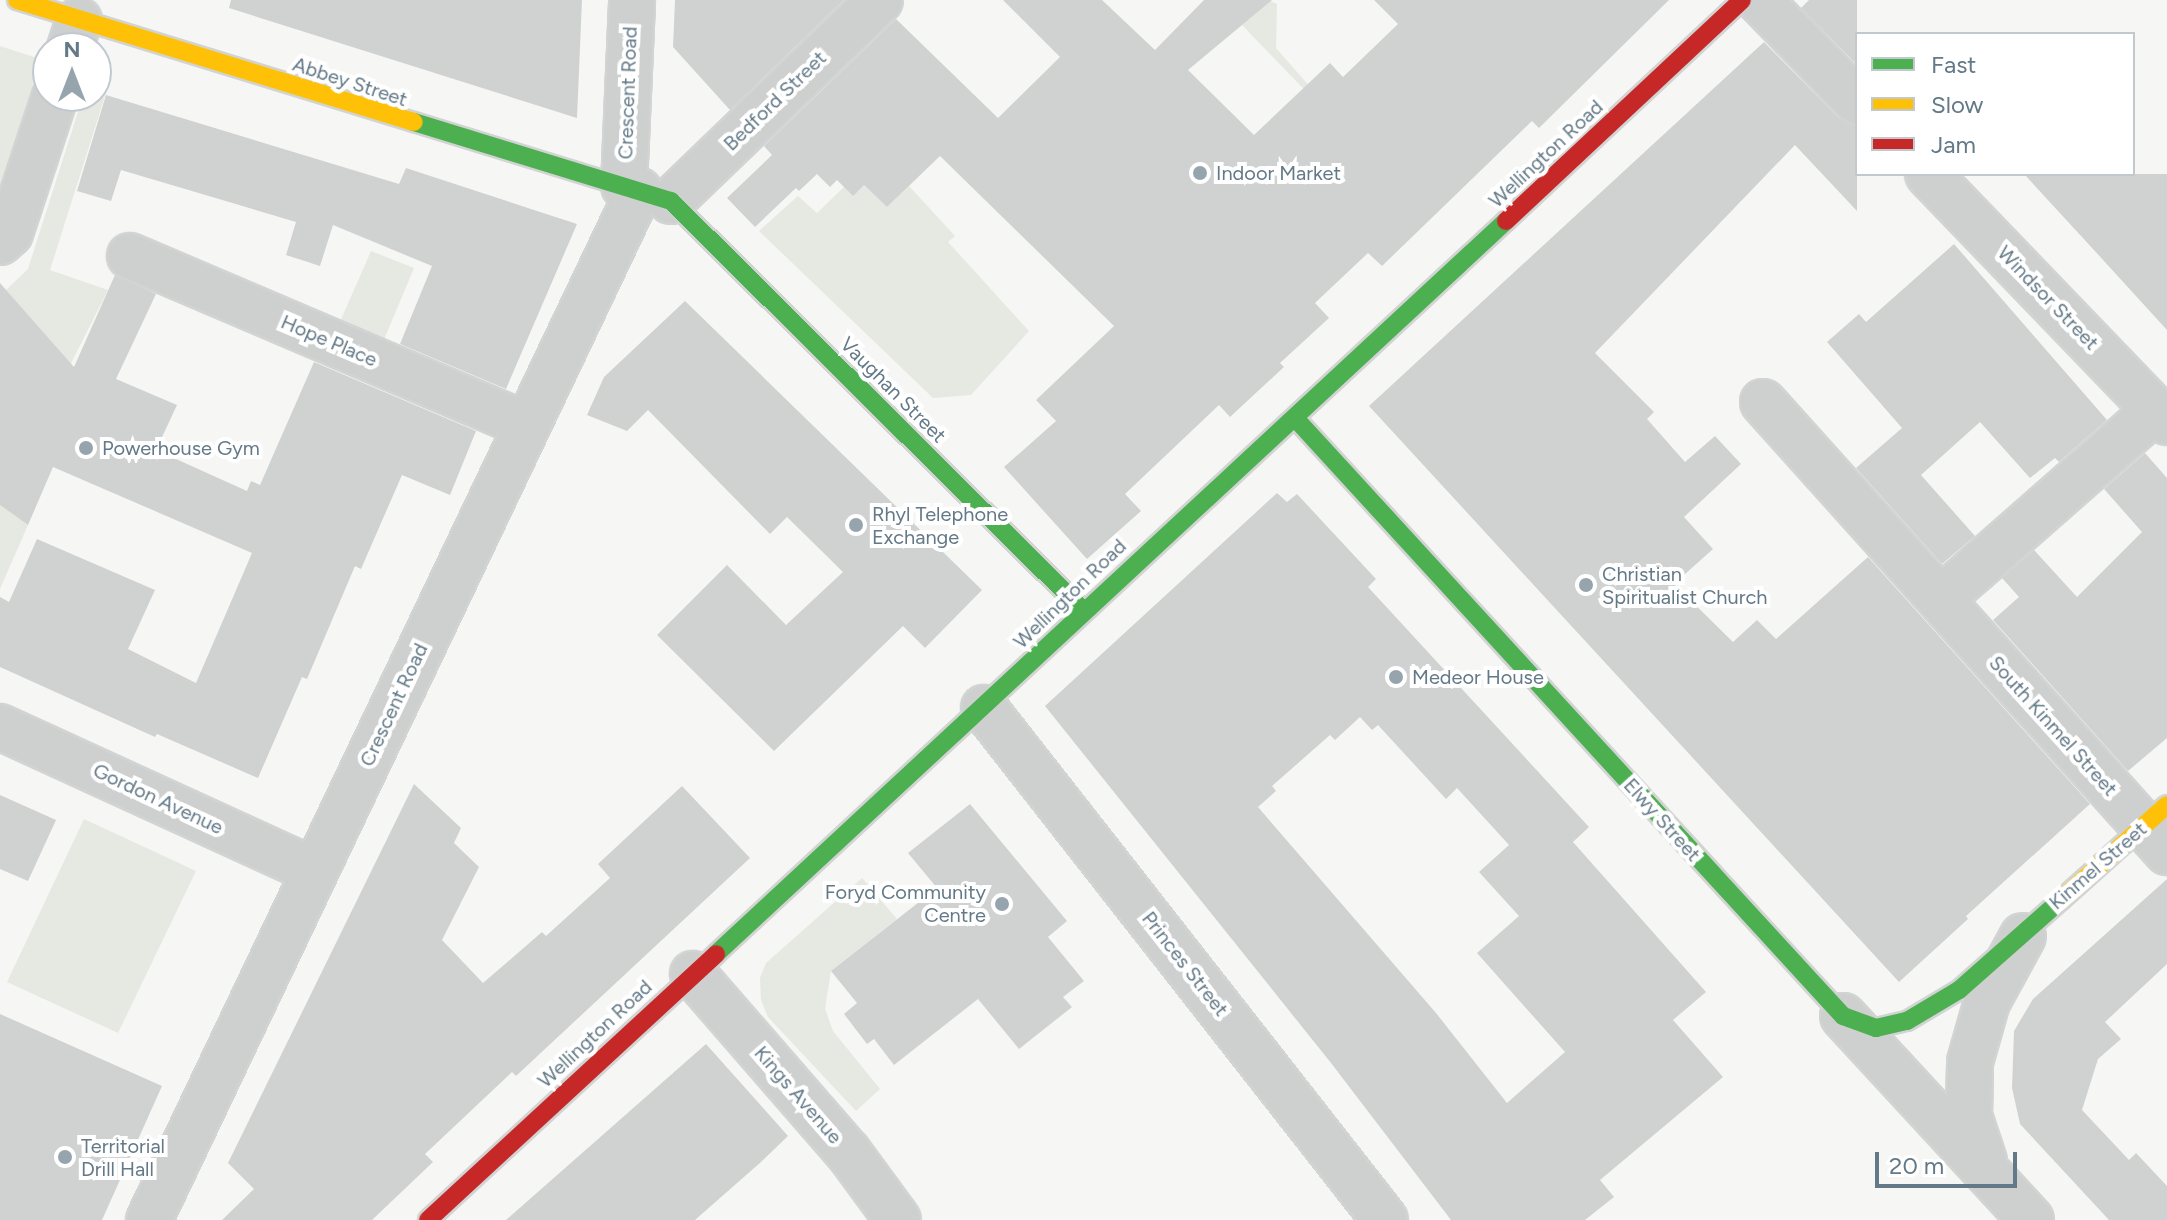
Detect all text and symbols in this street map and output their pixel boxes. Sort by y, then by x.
street label: Crescent Road [614,26,642,160]
north arrow [32,32,112,112]
legend [1855,32,2135,176]
text: N [63,36,81,63]
street label: Bedford Street [719,46,831,156]
text: Fast [1931,50,1976,79]
street label: Abbey Street [290,52,410,112]
text: Slow [1931,90,1983,119]
street label: Wellington Road [1484,95,1608,213]
text: Jam [1931,130,1976,159]
place label: Indoor Market [1216,161,1341,185]
marker: Indoor Market [1191,164,1209,182]
street label: Windsor Street [1992,241,2104,355]
street label: Hope Place [277,310,381,372]
street label: Vaughan Street [835,332,951,448]
place label: Powerhouse Gym [102,436,260,460]
marker: Powerhouse Gym [77,439,95,457]
place label: Rhyl Telephone Exchange [872,502,1008,549]
marker: Rhyl Telephone Exchange [847,516,865,534]
street label: Wellington Road [1009,534,1131,654]
place label: Christian Spiritualist Church [1602,562,1767,609]
marker: Christian Spiritualist Church [1577,576,1595,594]
street label: Crescent Road [355,640,433,770]
street label: South Kinmel Street [1984,651,2122,801]
place label: Medeor House [1412,665,1544,689]
marker: Medeor House [1387,668,1405,686]
street label: Gordon Avenue [89,758,227,840]
street label: Elwy Street [1618,774,1706,866]
street label: Kinmel Street [2044,817,2152,915]
place label: Foryd Community Centre [825,880,986,927]
marker: Foryd Community Centre [993,895,1011,913]
street label: Princes Street [1137,907,1233,1021]
street label: Wellington Road [533,975,657,1093]
street label: Kings Avenue [749,1041,847,1149]
place label: Territorial Drill Hall [81,1134,165,1181]
scale bar [1879,1136,2021,1186]
marker: Territorial Drill Hall [56,1148,74,1166]
text: 20 m [1889,1151,1944,1180]

